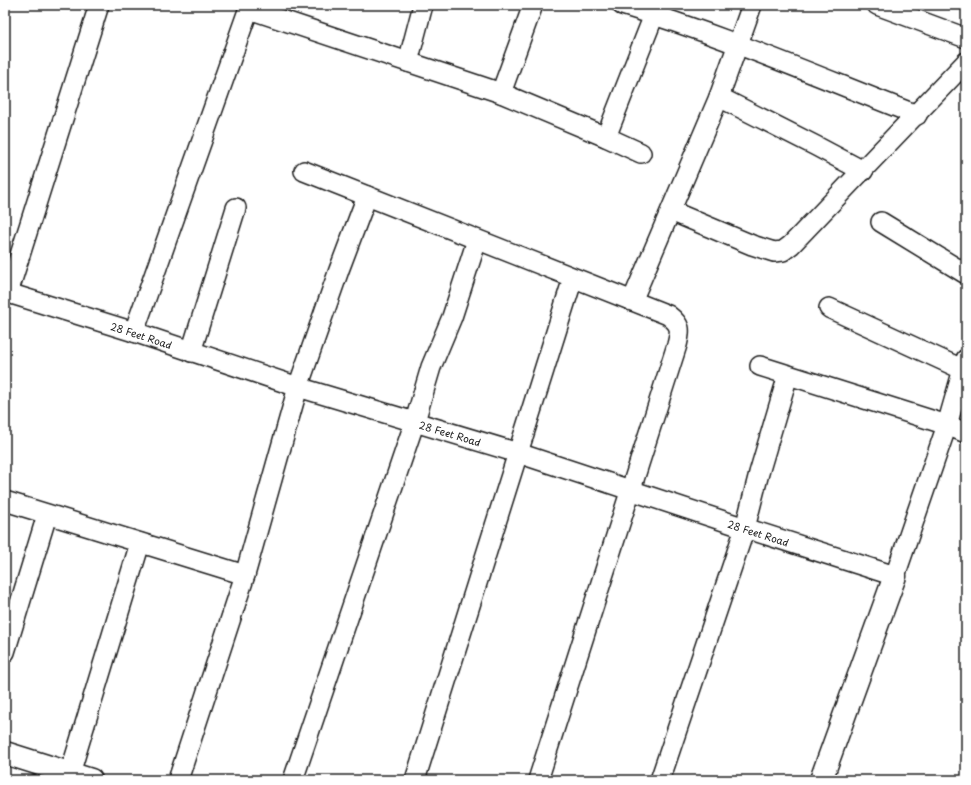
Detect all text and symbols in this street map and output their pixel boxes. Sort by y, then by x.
street label: 28 Feet Road [109,318,174,352]
street label: 28 Feet Road [418,416,483,449]
street label: 28 Feet Road [726,515,791,549]

